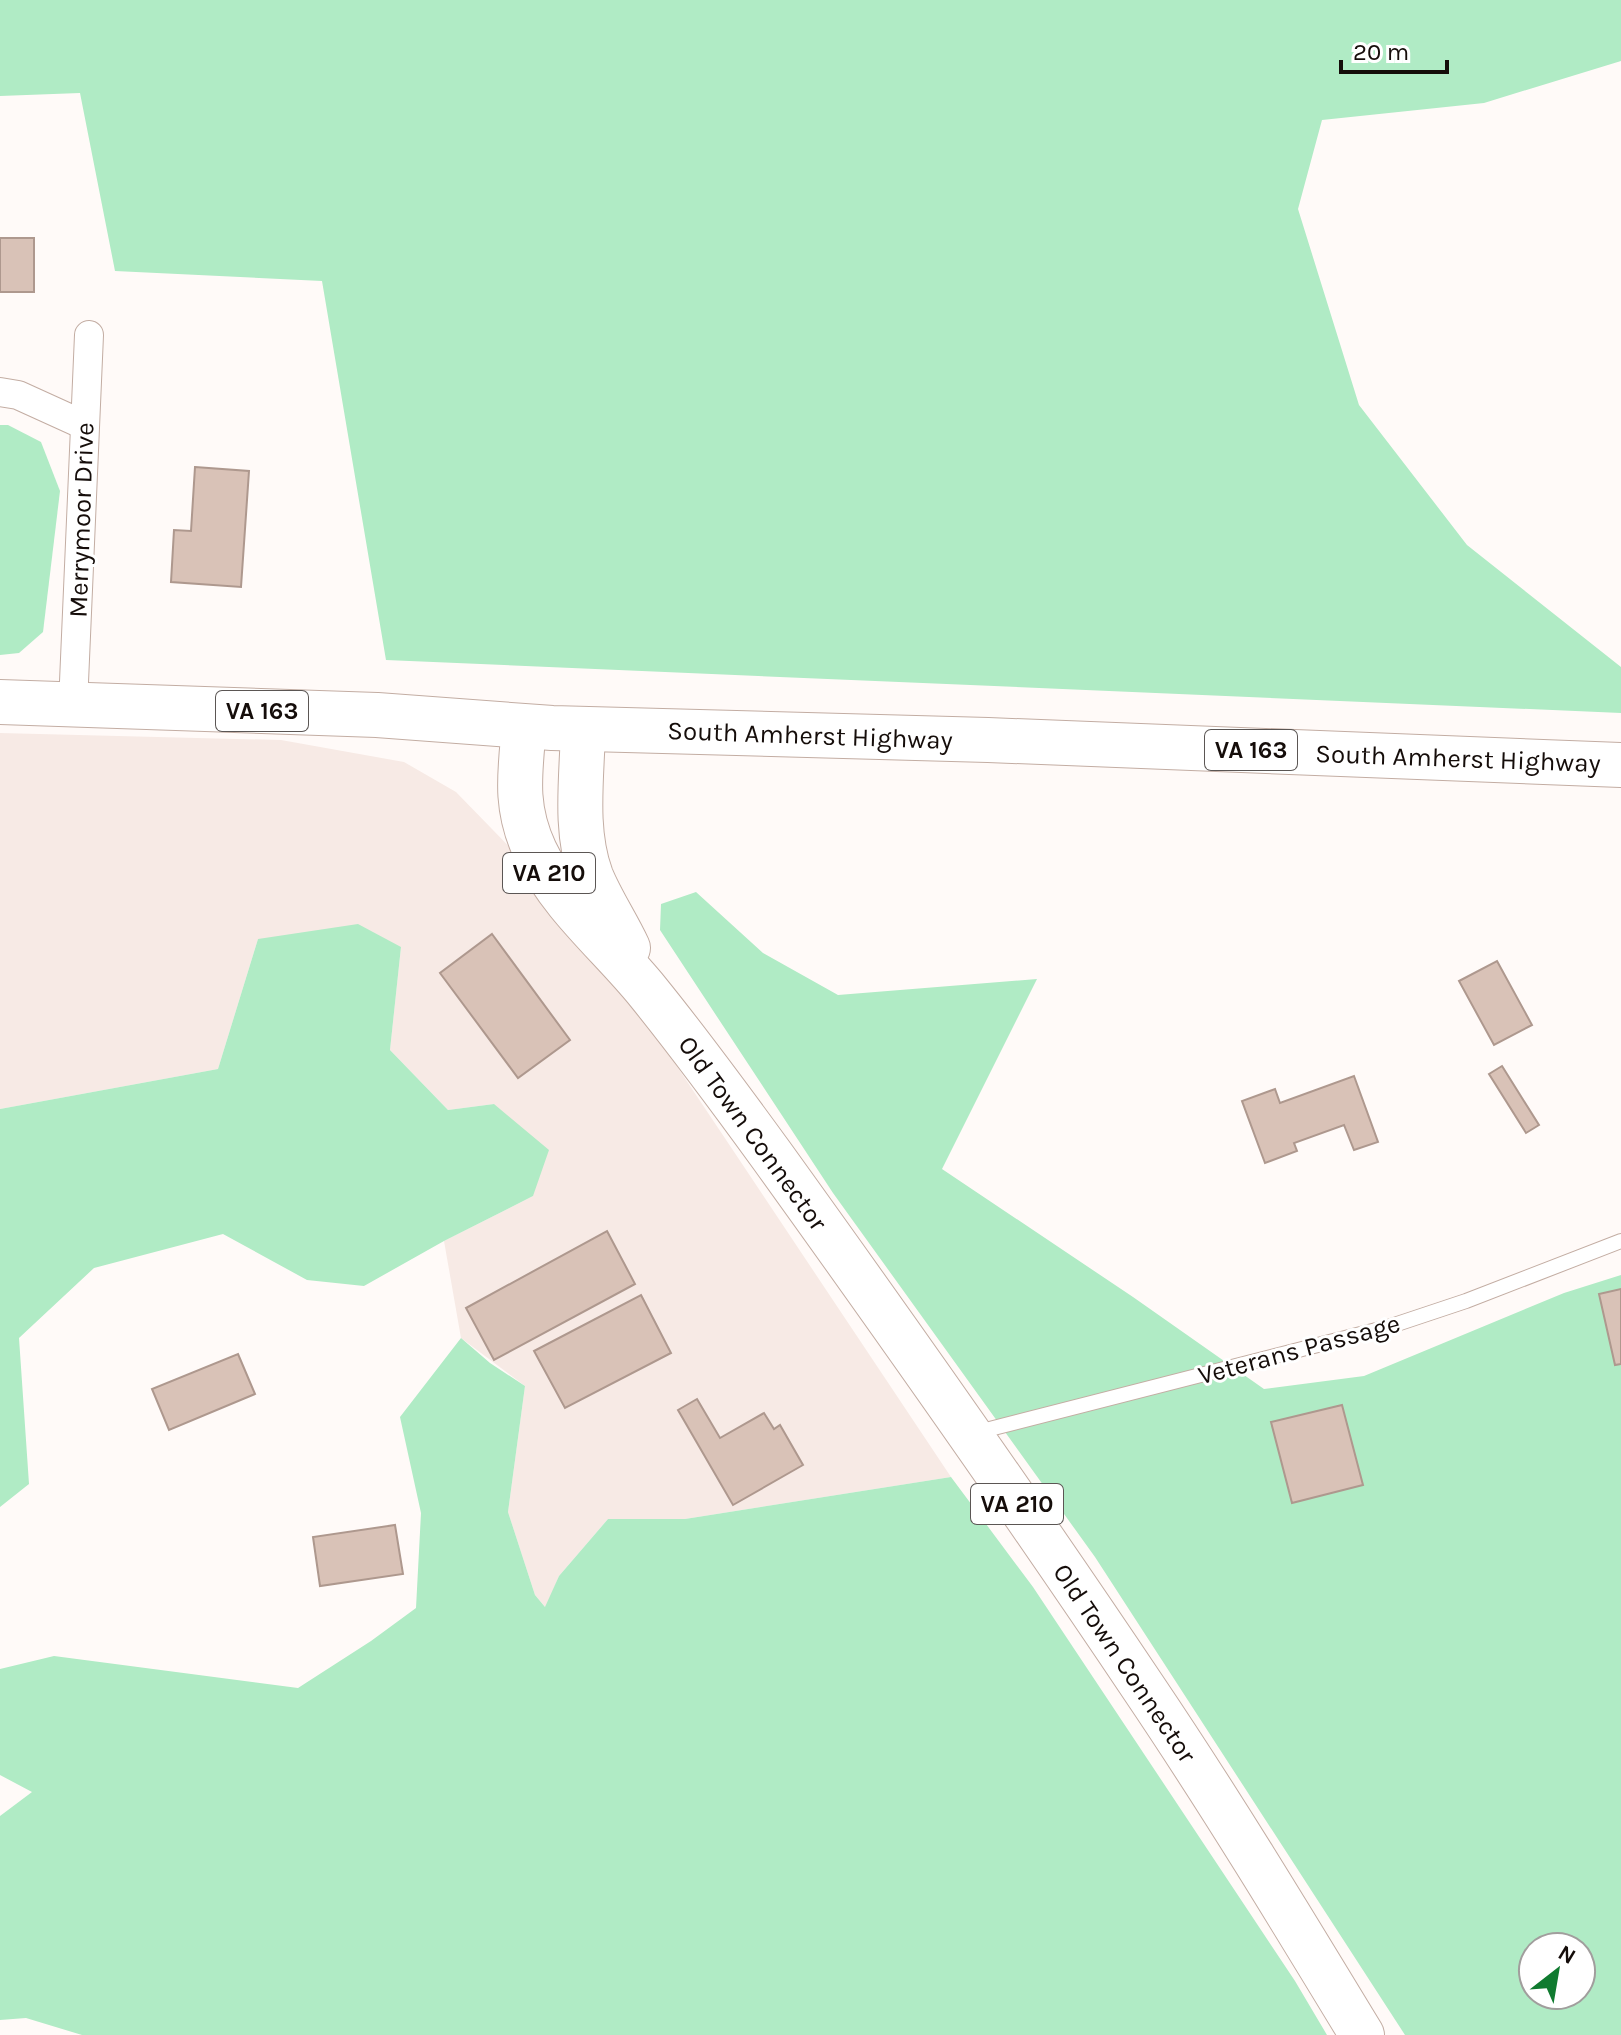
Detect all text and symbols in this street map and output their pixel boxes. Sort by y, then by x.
scale bar [1341,24,1447,74]
text: 20 m [1353,38,1409,66]
street label: Merrymoor Drive [63,422,100,618]
road number: VA 163 [216,691,308,731]
street label: South Amherst Highway [667,715,953,756]
road number: VA 163 [1205,730,1297,770]
street label: South Amherst Highway [1315,738,1601,779]
road number: VA 210 [503,853,595,893]
street label: Old Town Connector [672,1030,834,1237]
street label: Veterans Passage [1195,1308,1404,1391]
road number: VA 210 [971,1484,1063,1524]
street label: Old Town Connector [1047,1558,1203,1769]
north arrow [1517,1931,1597,2011]
text: N [1553,1940,1580,1970]

